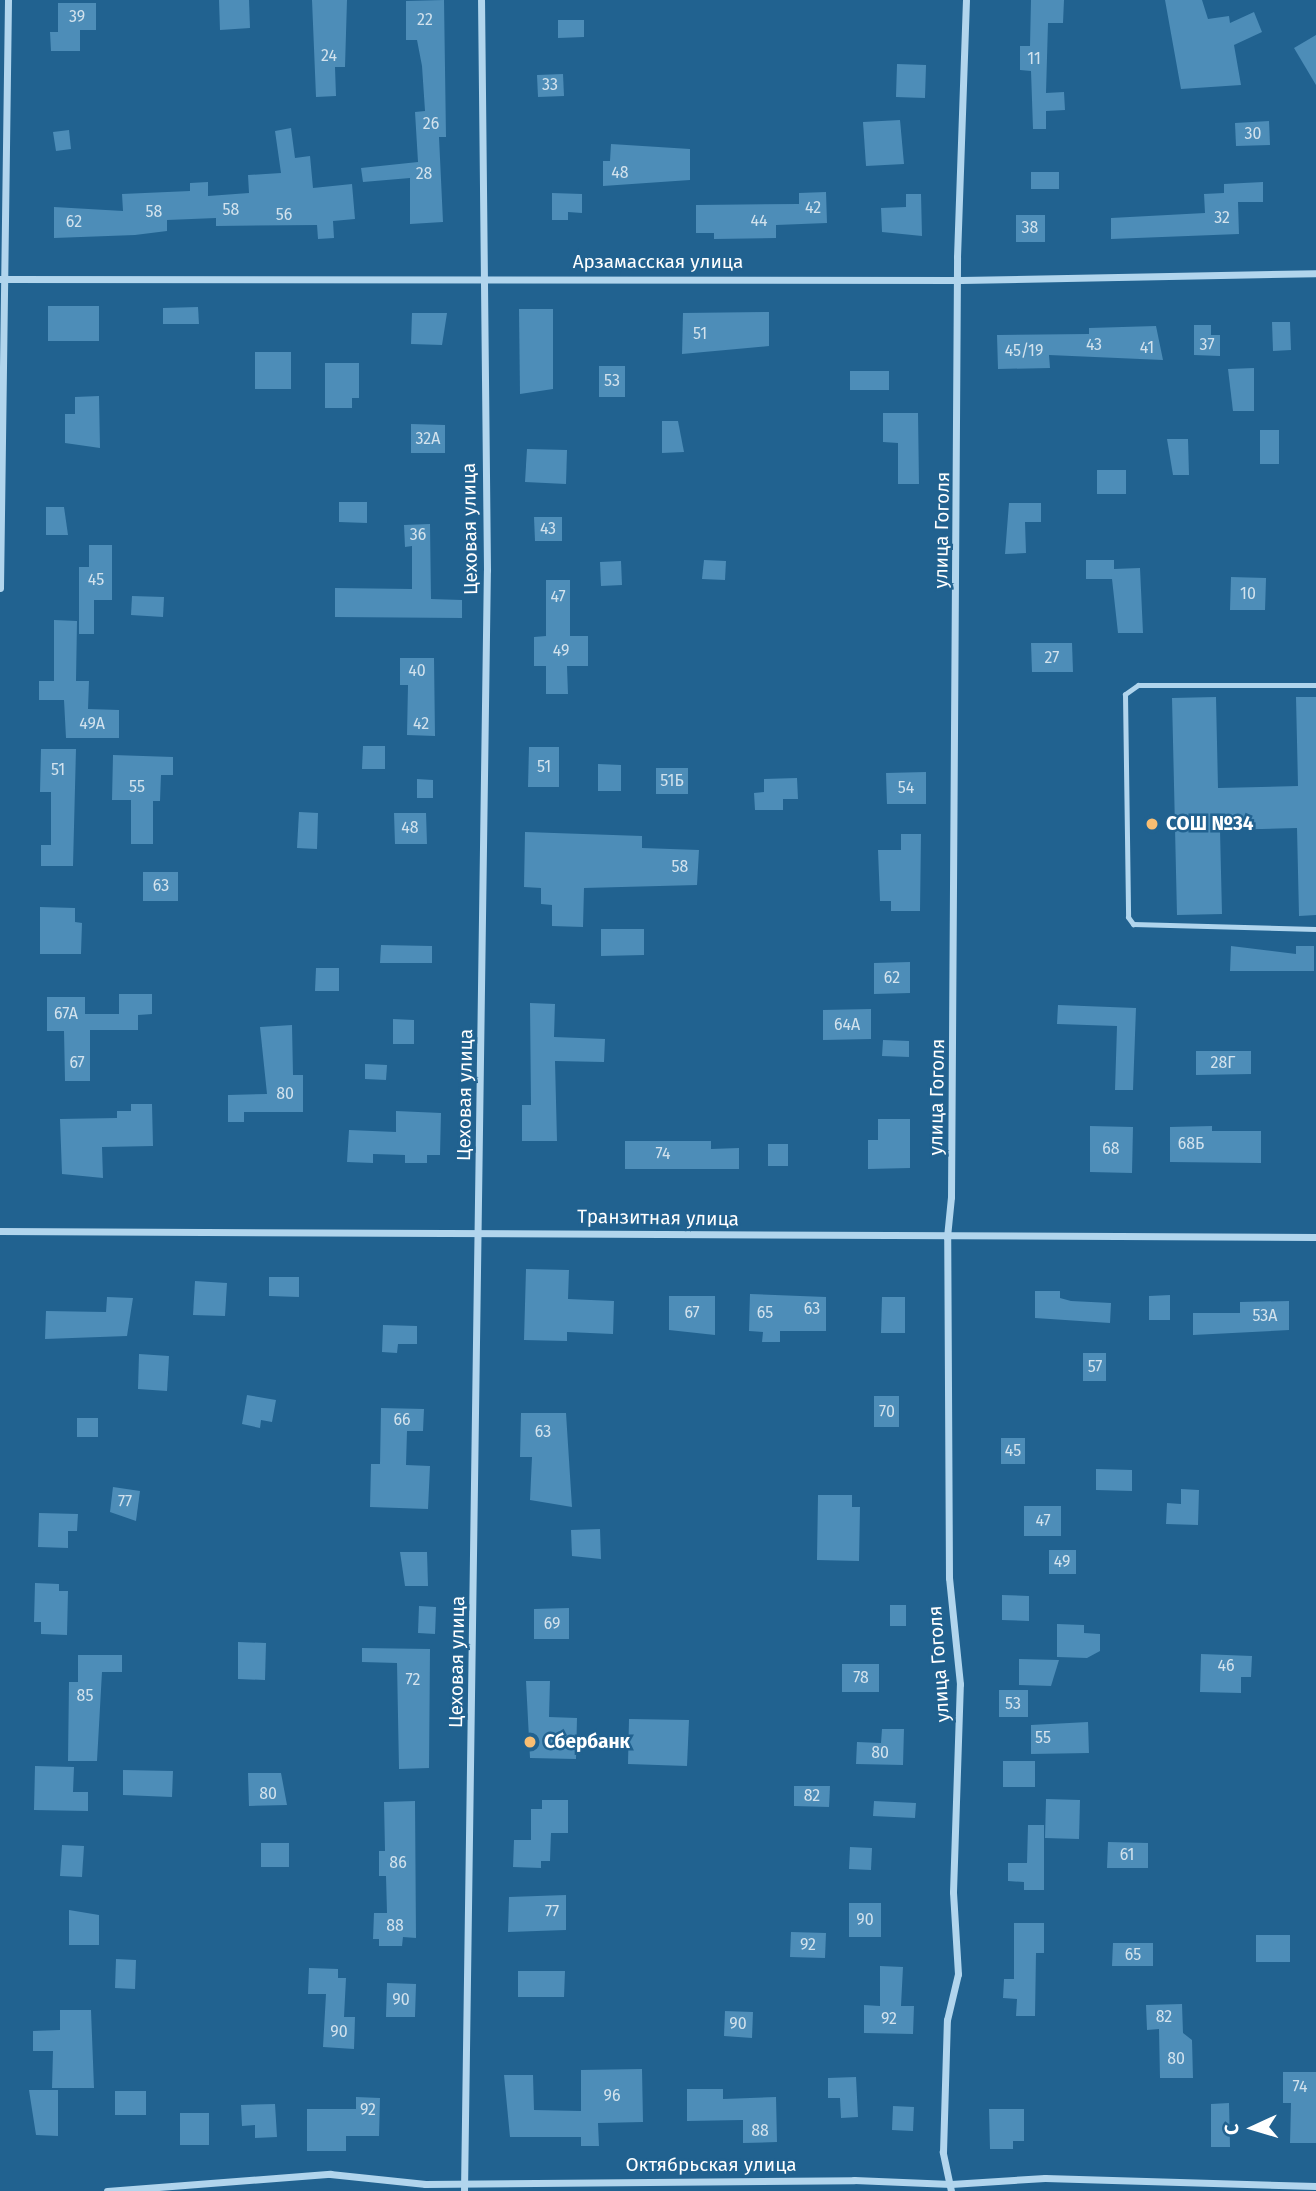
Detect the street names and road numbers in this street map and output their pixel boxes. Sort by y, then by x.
street label: Арзамасская улица [573,251,743,273]
street label: Цеховая улица [457,463,483,595]
street label: улица Гоголя [930,471,954,589]
street label: Цеховая улица [452,1029,478,1161]
street label: улица Гоголя [925,1038,949,1156]
street label: Транзитная улица [577,1205,739,1231]
street label: Цеховая улица [444,1596,470,1728]
street label: улица Гоголя [924,1605,954,1723]
street label: Октябрьская улица [625,2154,797,2176]

